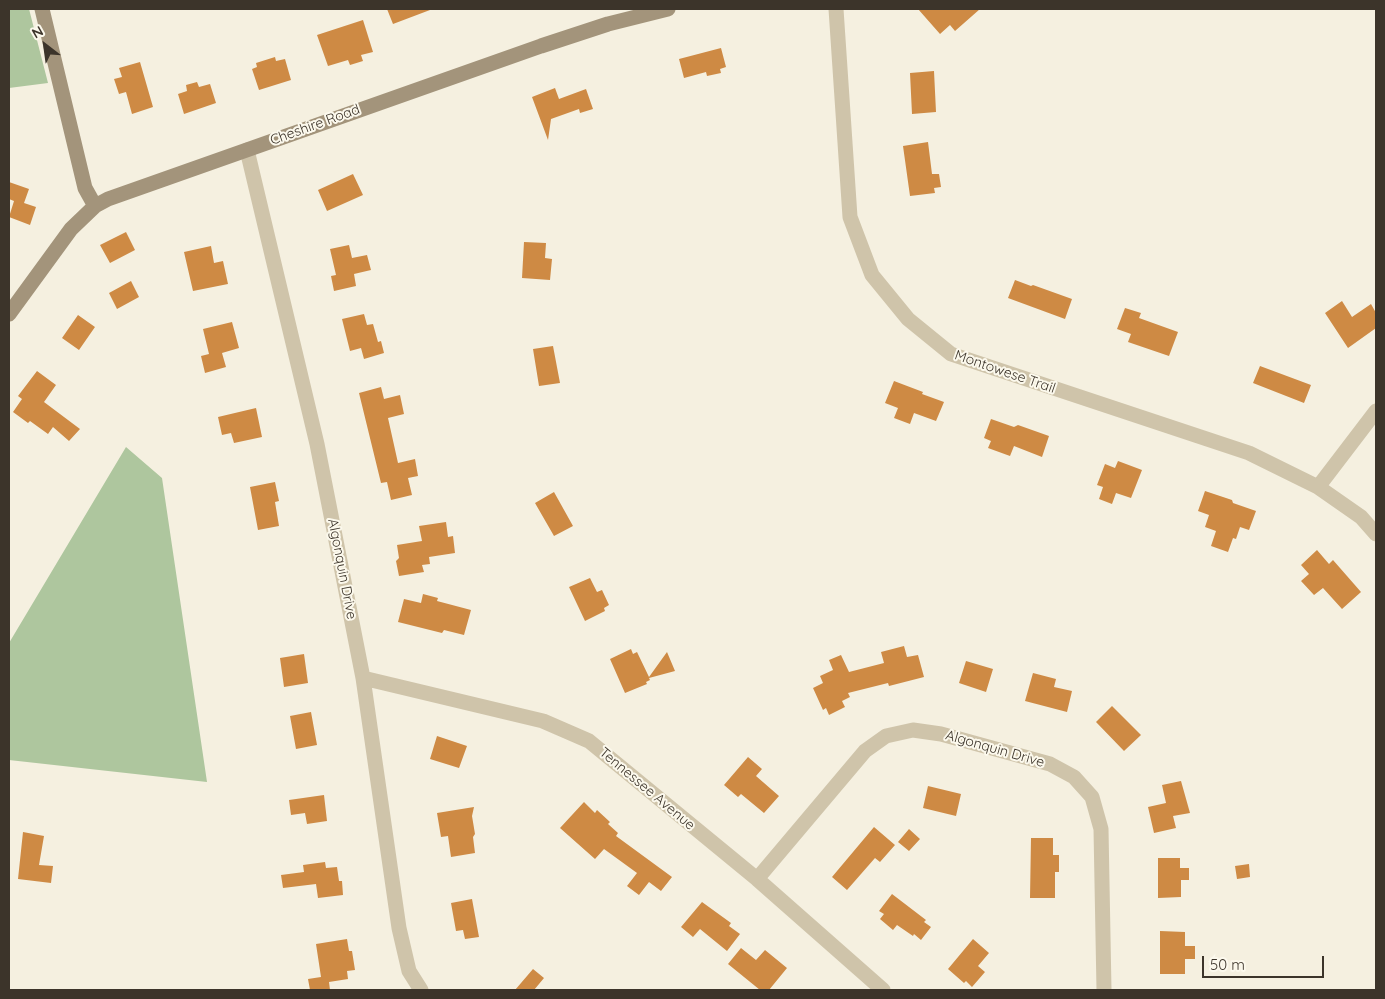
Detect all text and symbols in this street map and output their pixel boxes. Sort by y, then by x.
north arrow [20,20,70,70]
text: N [29,22,46,42]
street label: Cheshire Road [268,101,362,149]
street label: Montowese Trail [952,347,1058,397]
street label: Algonquin Drive [324,517,360,621]
street label: Algonquin Drive [944,727,1046,771]
street label: Tennessee Avenue [596,744,698,834]
scale bar [1205,946,1328,978]
text: 50 m [1210,955,1245,974]

